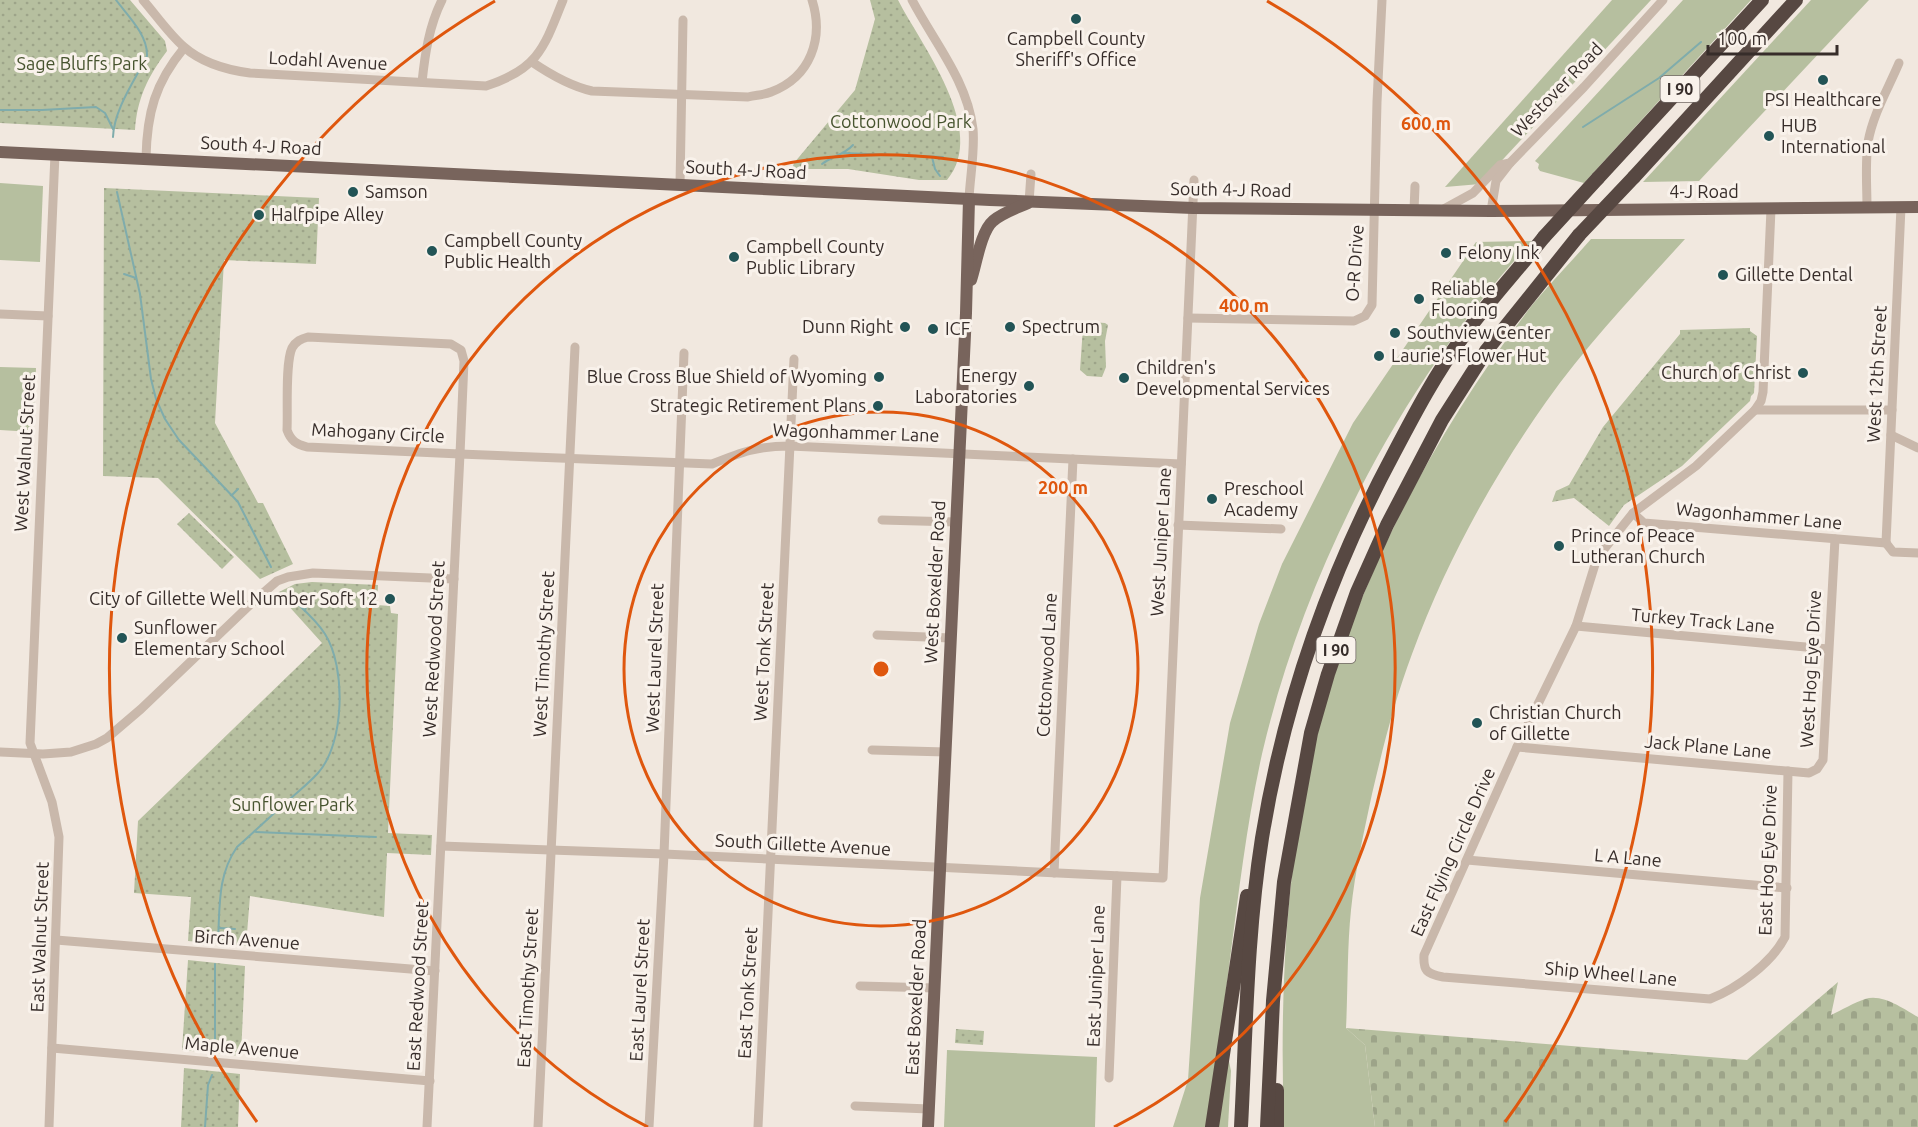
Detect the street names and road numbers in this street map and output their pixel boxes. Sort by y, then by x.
street label: Westover Road [1506,38,1606,140]
street label: Lodahl Avenue [268,47,388,73]
road number: I 90 [1660,76,1700,102]
street label: South 4-J Road [200,132,322,158]
street label: South 4-J Road [685,156,807,182]
street label: South 4-J Road [1170,178,1292,200]
street label: 4-J Road [1669,181,1739,201]
street label: O-R Drive [1341,224,1367,302]
street label: West 12th Street [1862,305,1890,443]
street label: West Walnut Street [10,374,38,532]
street label: Mahogany Circle [311,419,445,445]
street label: Wagonhammer Lane [772,419,940,445]
street label: West Juniper Lane [1146,467,1174,617]
street label: Wagonhammer Lane [1675,498,1843,532]
street label: West Boxelder Road [920,500,948,664]
street label: West Redwood Street [418,560,448,738]
street label: West Timothy Street [529,570,557,738]
street label: West Tonk Street [749,582,777,722]
street label: West Laurel Street [641,583,667,733]
street label: West Hog Eye Drive [1796,590,1824,748]
street label: Cottonwood Lane [1032,592,1060,738]
street label: Turkey Track Lane [1631,604,1776,636]
road number: I 90 [1316,637,1356,663]
street label: Jack Plane Lane [1644,730,1772,762]
street label: East Flying Circle Drive [1406,764,1498,939]
street label: East Hog Eye Drive [1754,784,1780,936]
street label: South Gillette Avenue [715,829,892,859]
street label: L A Lane [1593,844,1663,870]
street label: East Walnut Street [26,861,52,1013]
street label: East Redwood Street [403,901,431,1071]
street label: East Juniper Lane [1083,905,1107,1047]
street label: East Timothy Street [513,908,541,1068]
street label: East Laurel Street [625,918,653,1062]
street label: East Boxelder Road [901,918,929,1076]
street label: Birch Avenue [193,925,301,953]
street label: East Tonk Street [734,927,760,1059]
street label: Ship Wheel Lane [1544,957,1678,989]
street label: Maple Avenue [184,1032,300,1062]

